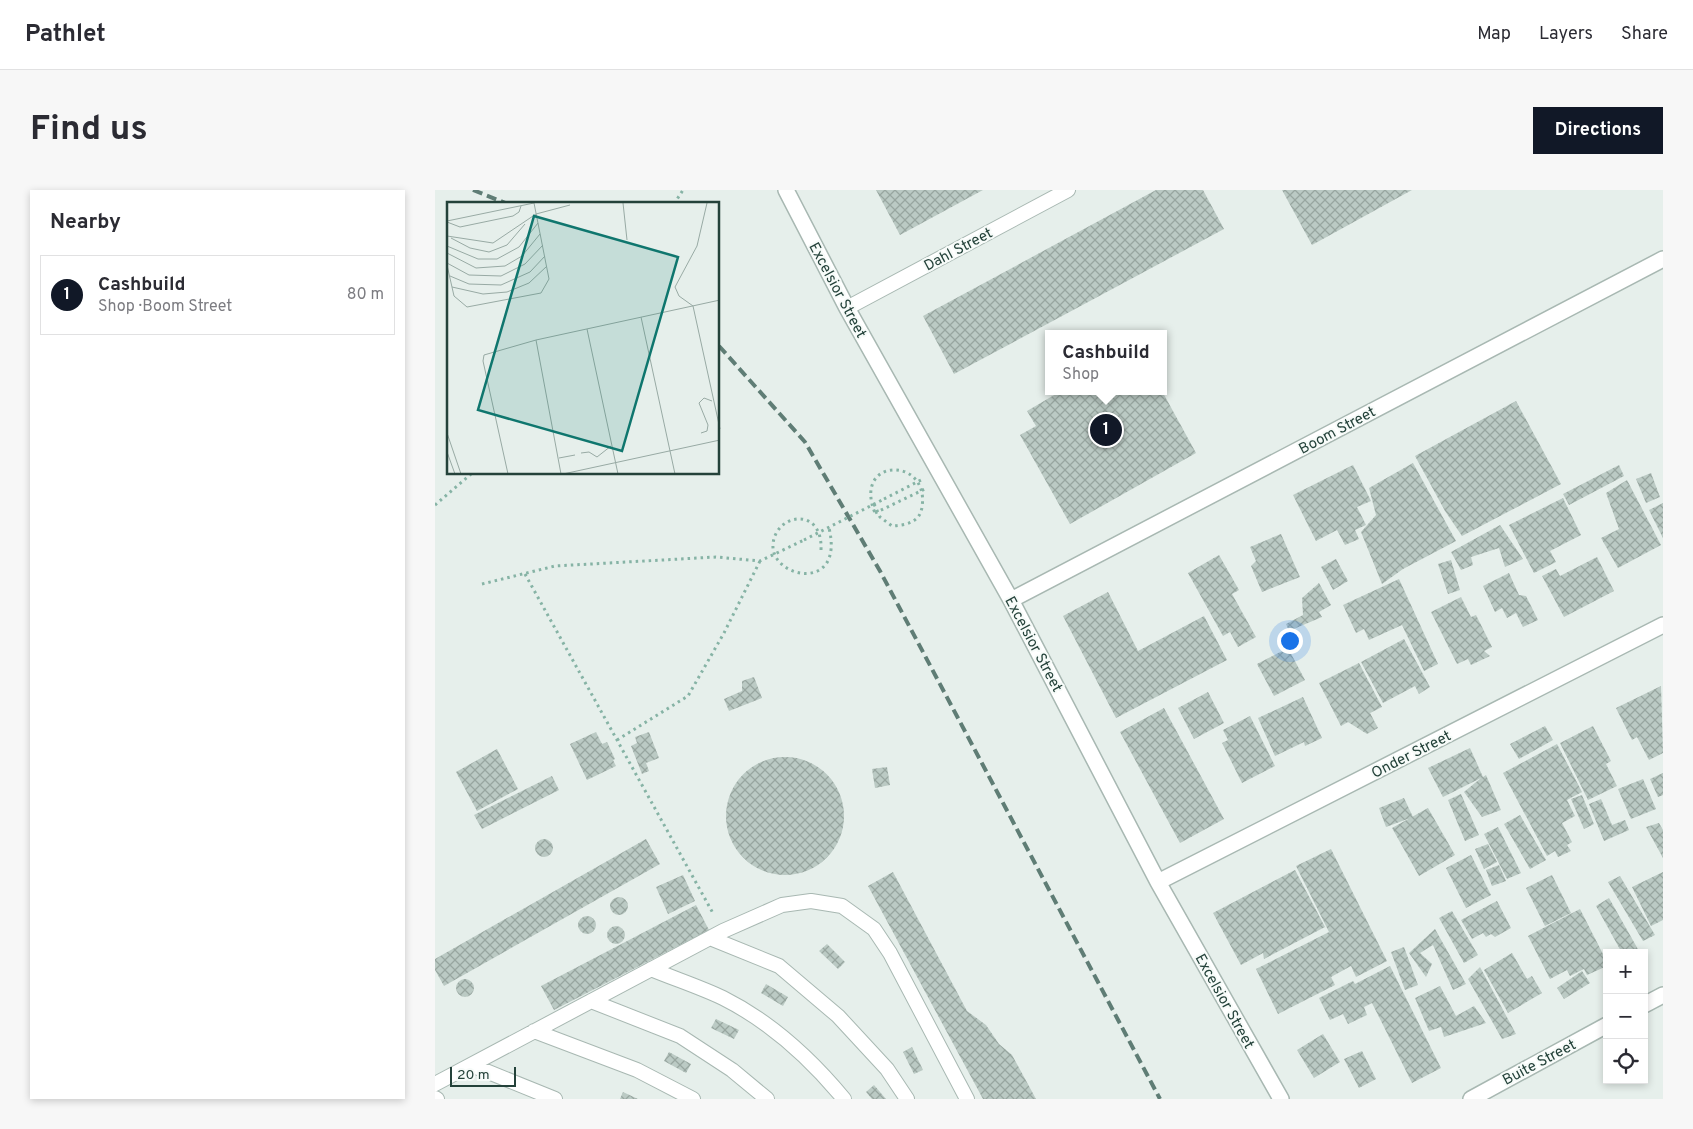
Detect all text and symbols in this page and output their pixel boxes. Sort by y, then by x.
text: Pathlet [25,20,106,50]
text: Map [1477,23,1511,46]
text: Layers [1539,23,1593,46]
text: Share [1621,23,1668,46]
button: Directions [1533,107,1663,154]
text: Find us [30,108,148,152]
inset map [447,202,720,475]
text: Nearby [50,209,121,236]
street label: Dahl Street [921,224,996,276]
street label: Excelsior Street [803,240,870,342]
text: Cashbuild [98,273,185,297]
text: 1 [64,285,70,305]
text: 80 m [347,285,384,305]
text: Shop · Boom Street [98,297,232,317]
popup [1045,330,1167,395]
text: Cashbuild [1062,341,1150,365]
text: Shop [1062,365,1099,385]
street label: Boom Street [1296,403,1379,460]
pin: 1 [1090,411,1122,449]
street label: Excelsior Street [999,594,1066,696]
your location [1277,628,1303,654]
street label: Onder Street [1369,727,1455,784]
map controls [1603,949,1648,1084]
button: + [1603,949,1648,994]
street label: Excelsior Street [1190,951,1258,1053]
button: − [1603,994,1648,1039]
street label: Buite Street [1500,1036,1580,1091]
button: locate [1603,1039,1648,1084]
scale bar [450,1064,516,1087]
text: 20 m [457,1067,490,1084]

